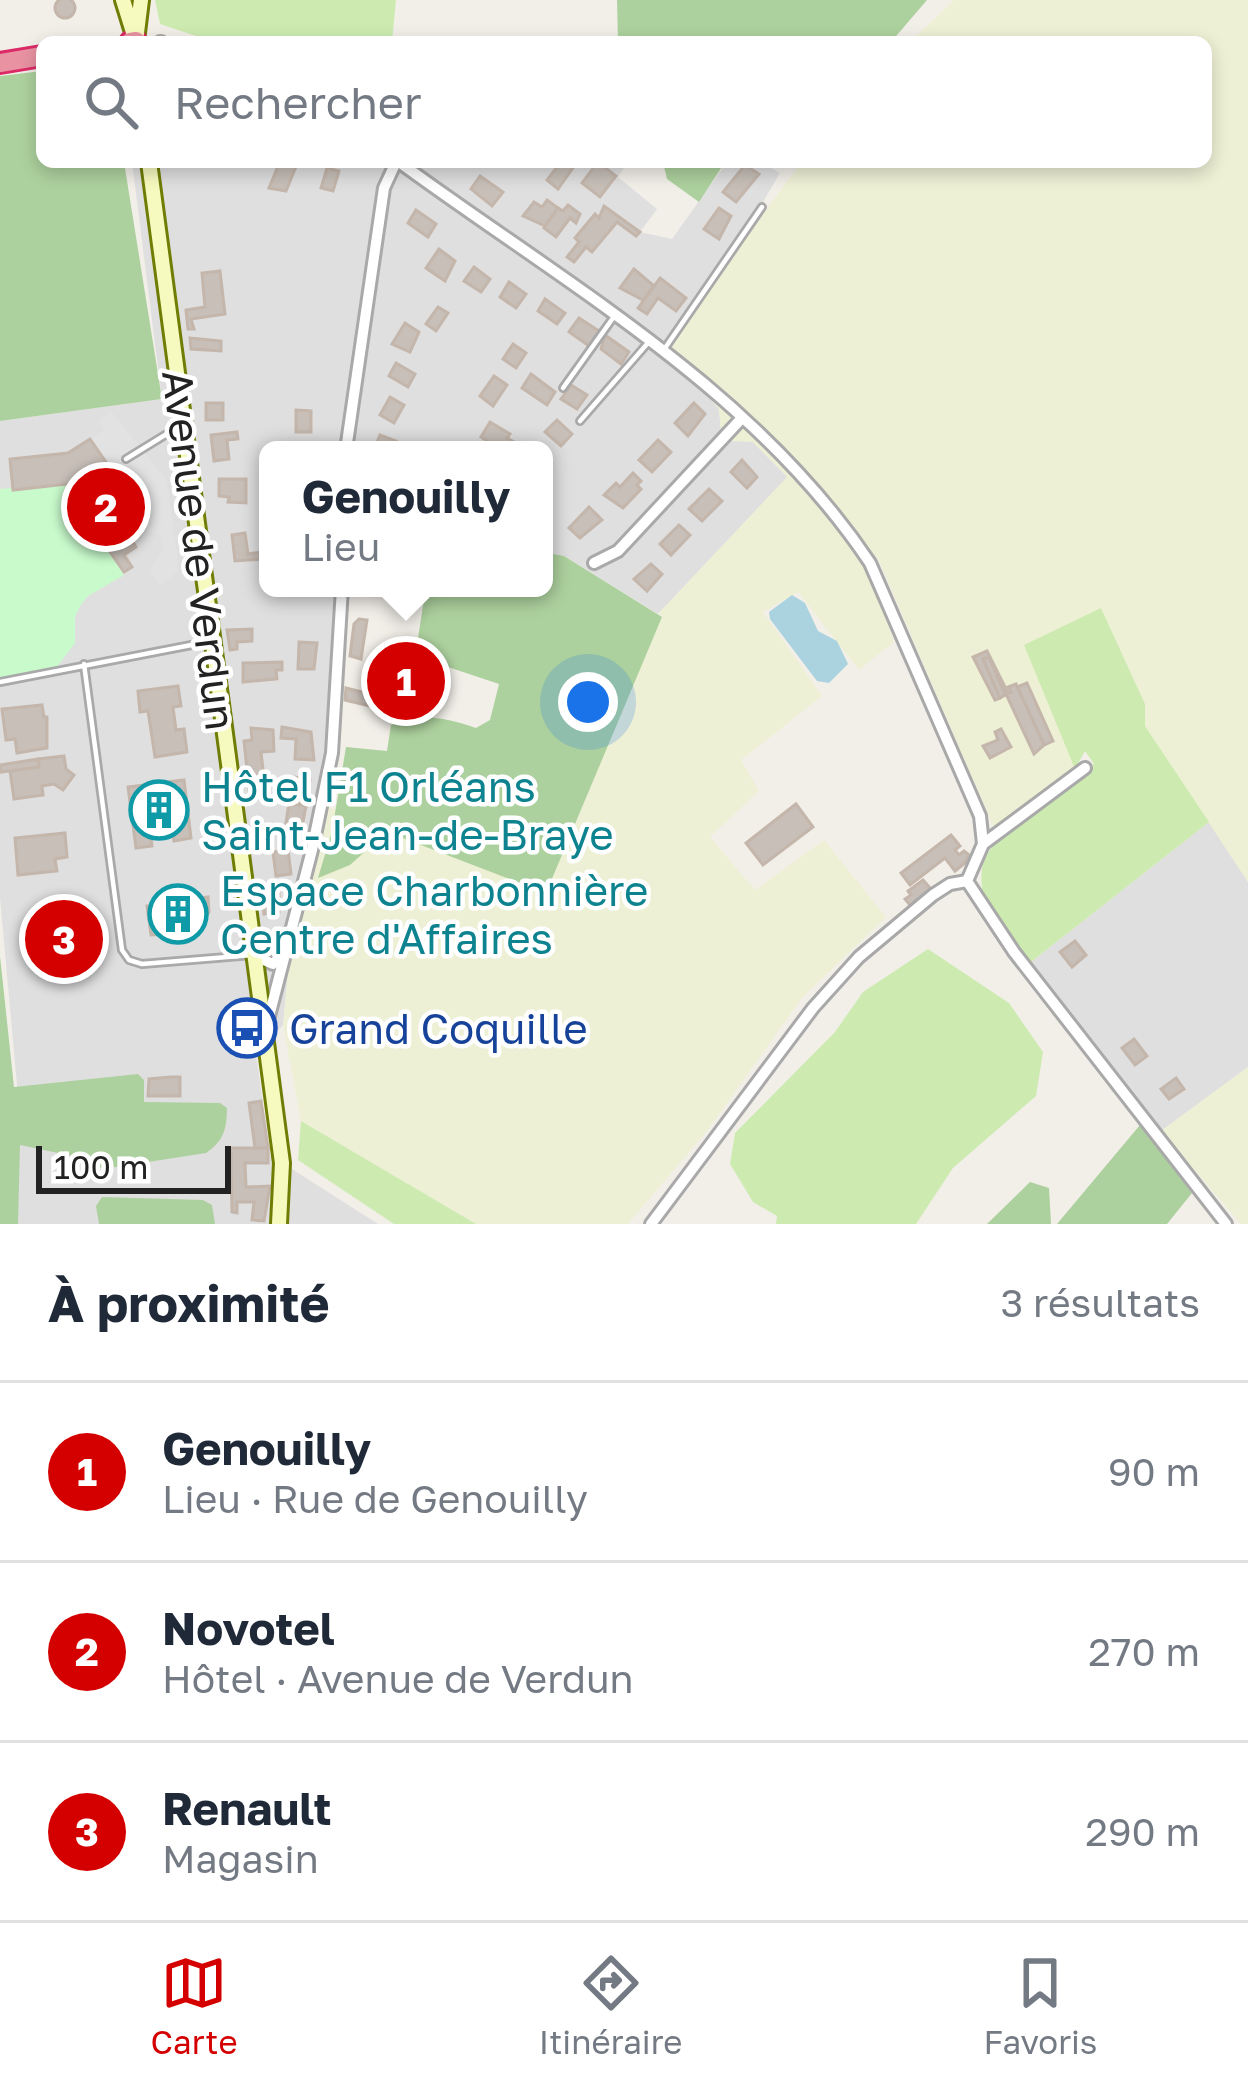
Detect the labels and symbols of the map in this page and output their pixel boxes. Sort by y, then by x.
street label: Avenue de Verdun [153,367,247,733]
pin: 2 [67,462,145,552]
pin: 1 [367,636,445,726]
your location [558,672,618,732]
place label: Hôtel F1 Orléans Saint-Jean-de-Braye [201,761,614,859]
building icon: Hôtel F1 Orléans Saint-Jean-de-Braye [128,779,190,841]
place label: Espace Charbonnière Centre d'Affaires [220,865,648,963]
building icon: Espace Charbonnière Centre d'Affaires [147,883,209,945]
pin: 3 [25,894,103,984]
bus stop icon: Grand Coquille [216,997,278,1059]
place label: Grand Coquille [289,1003,588,1053]
scale bar [36,1140,231,1193]

